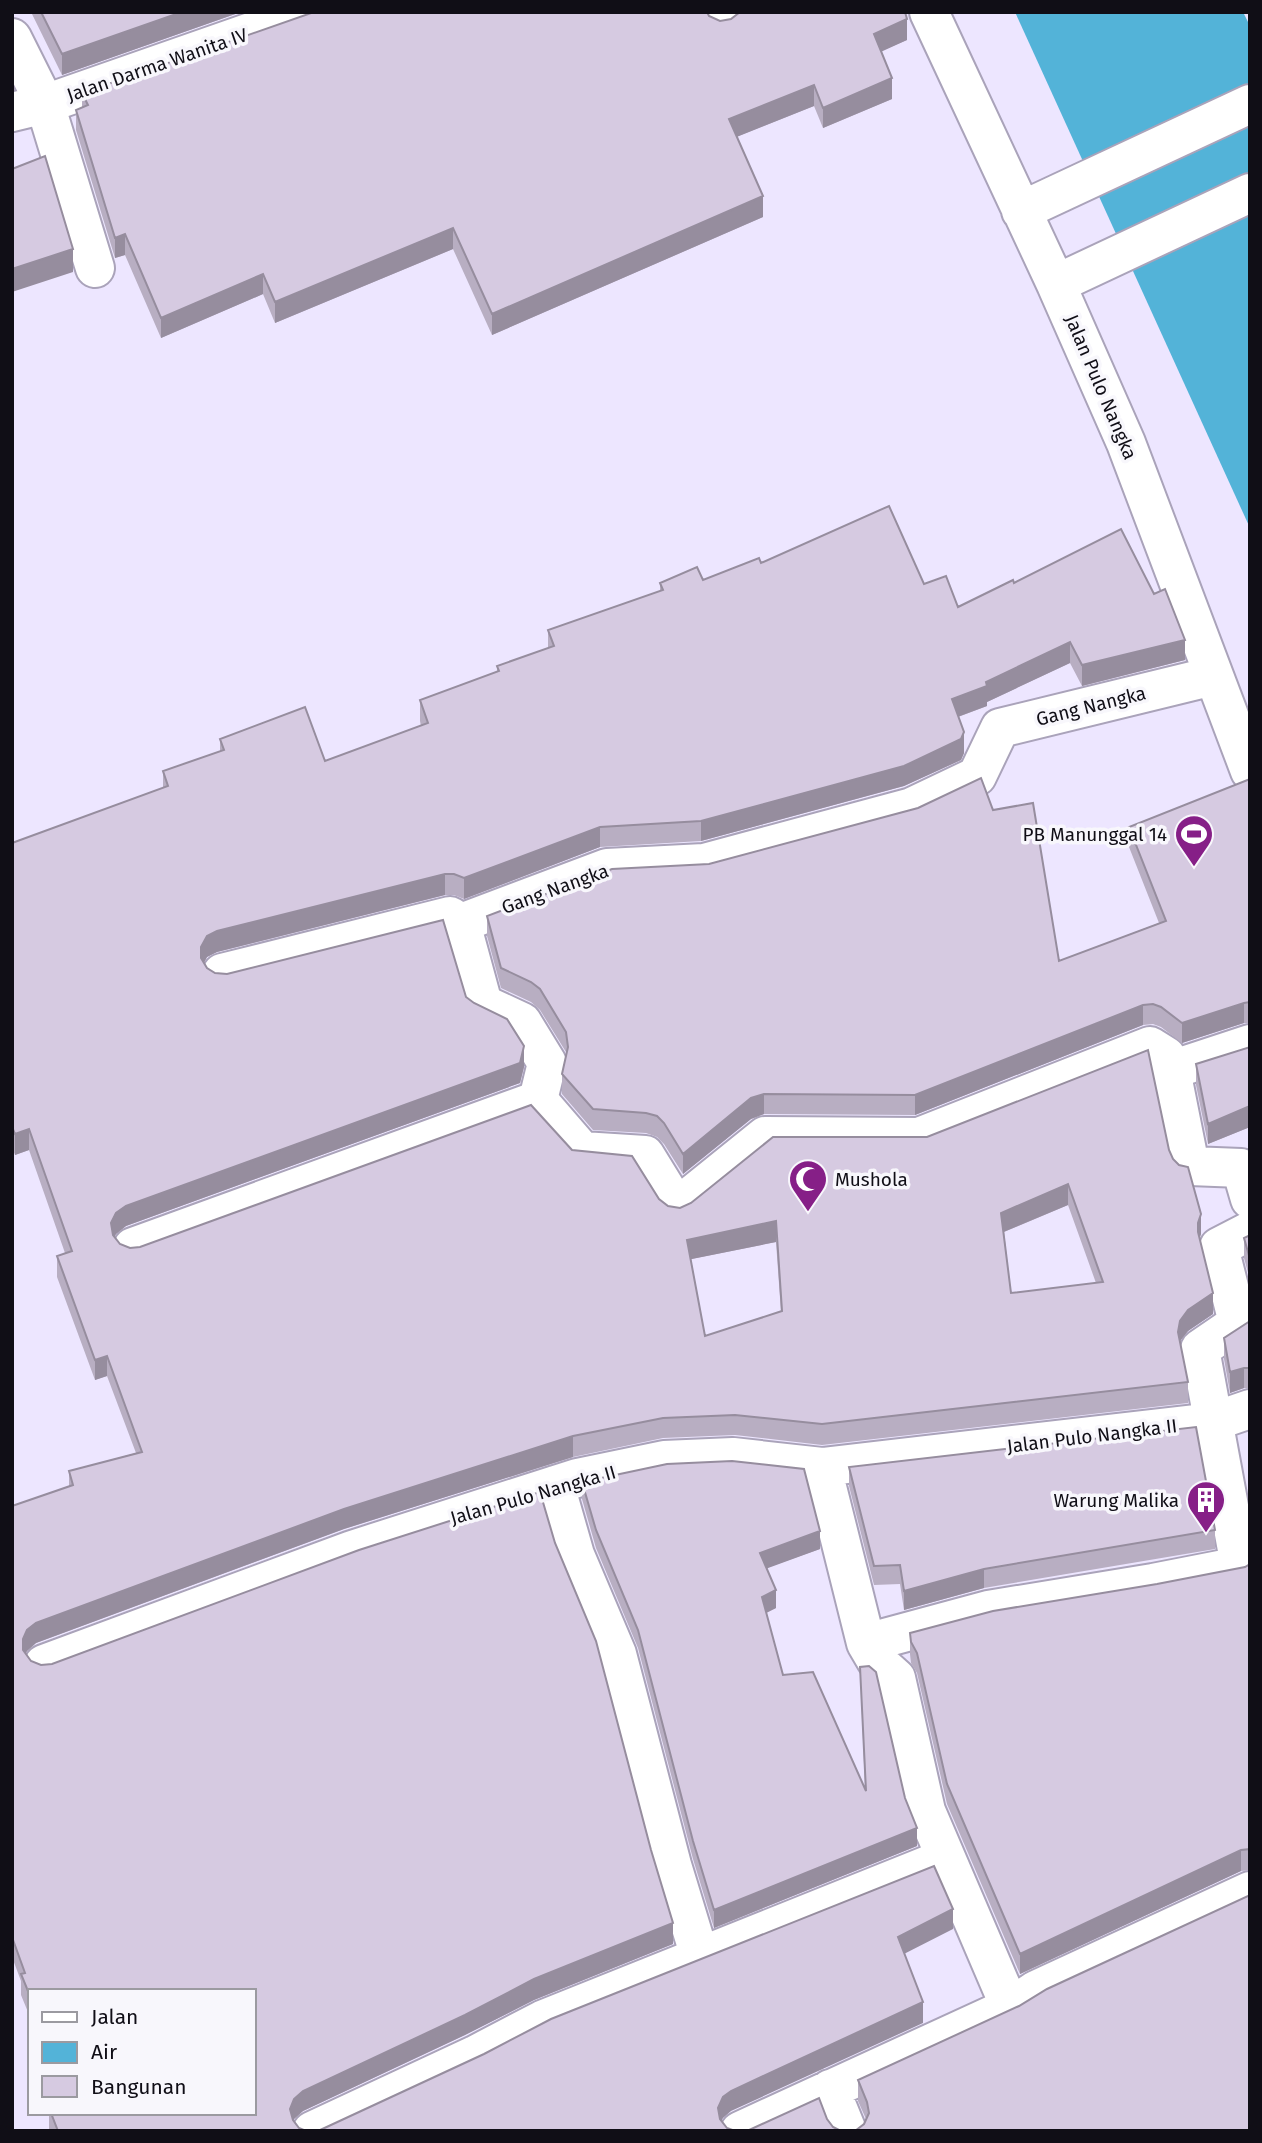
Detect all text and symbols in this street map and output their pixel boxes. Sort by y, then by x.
street label: Jalan Darma Wanita IV [64,23,251,107]
street label: Jalan Pulo Nangka [1060,311,1142,463]
street label: Gang Nangka [1034,681,1148,731]
sports icon: PB Manunggal 14 [1173,813,1215,868]
place label: PB Manunggal 14 [1022,823,1167,846]
street label: Gang Nangka [498,859,612,919]
mosque icon: Mushola [787,1158,829,1213]
place label: Mushola [835,1168,908,1191]
street label: Jalan Pulo Nangka II [1006,1414,1178,1458]
street label: Jalan Pulo Nangka II [447,1460,619,1530]
building icon: Warung Malika [1185,1479,1227,1534]
place label: Warung Malika [1053,1489,1179,1512]
legend [28,1989,256,2115]
text: Jalan [91,2004,138,2030]
text: Air [91,2039,117,2065]
text: Bangunan [91,2074,186,2100]

